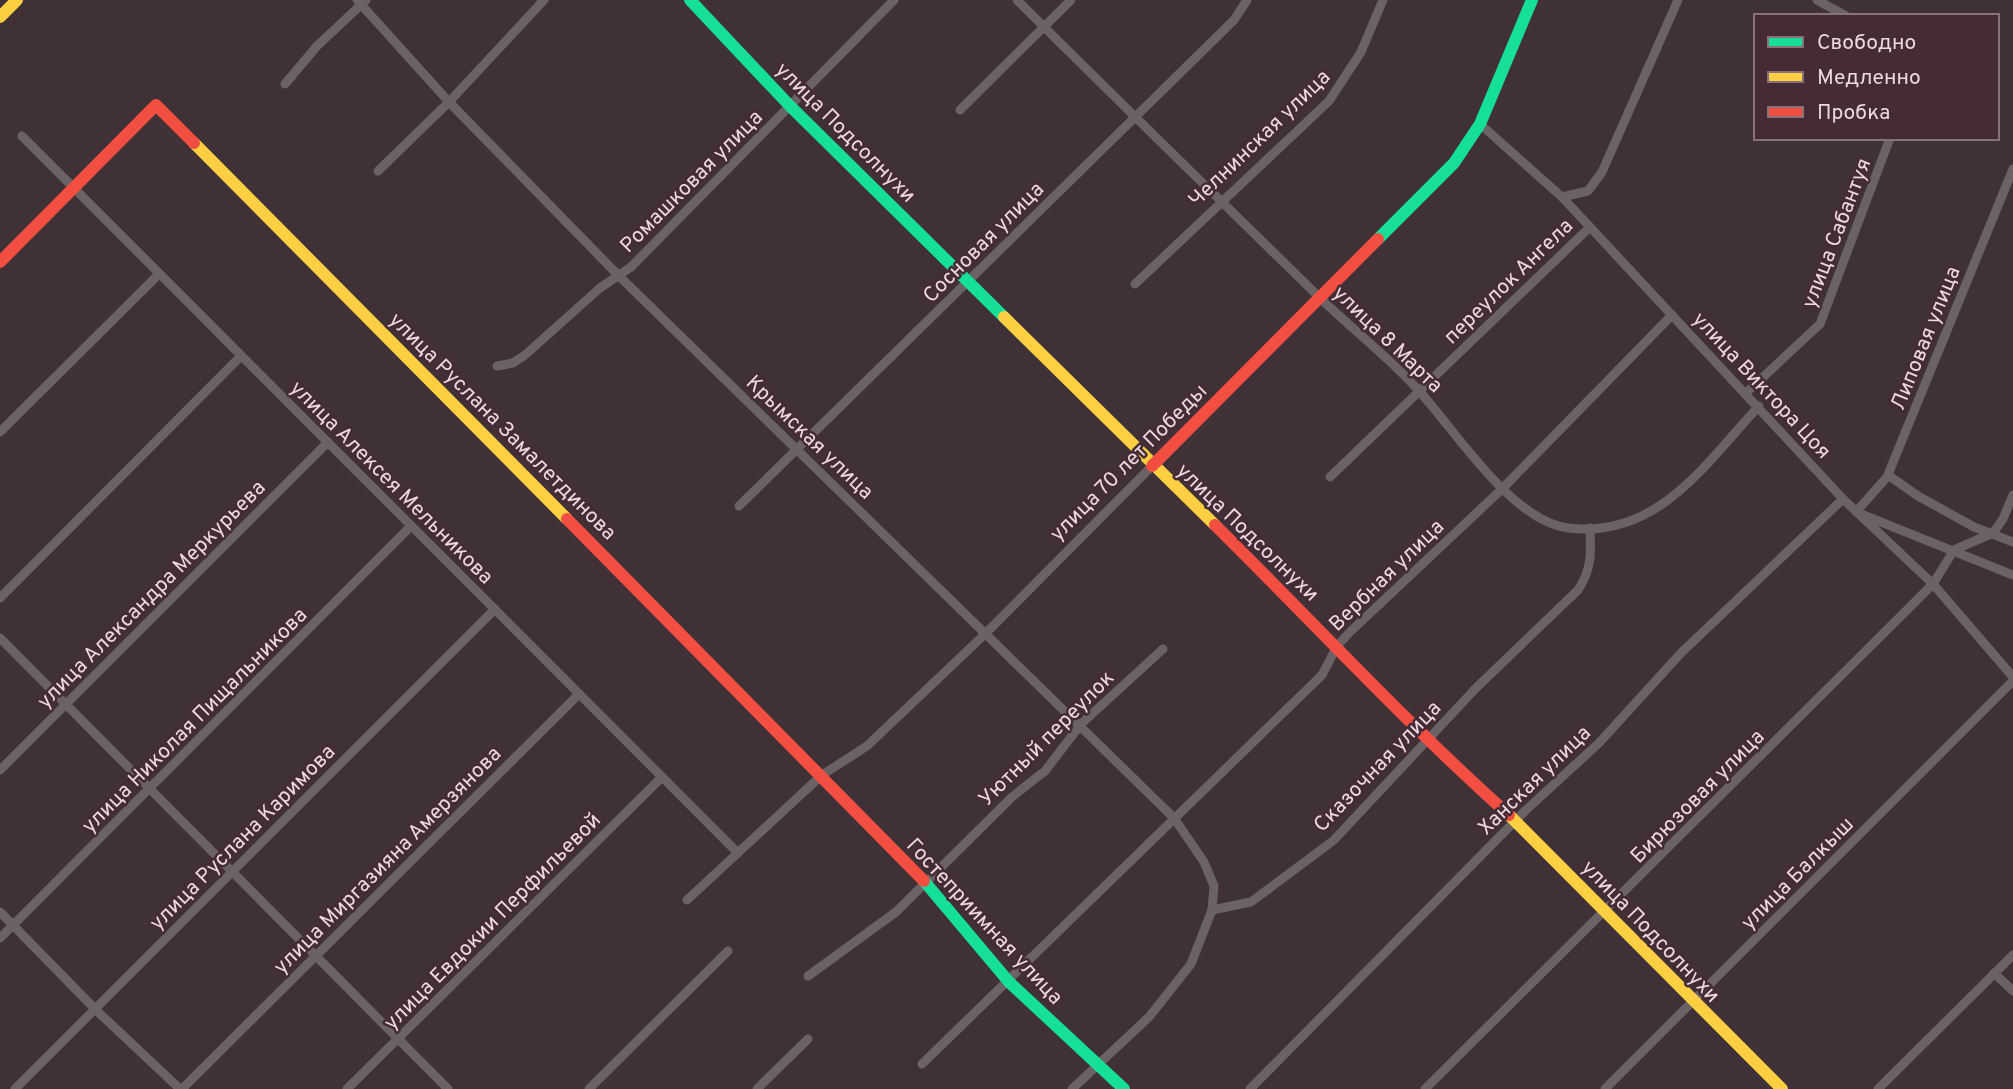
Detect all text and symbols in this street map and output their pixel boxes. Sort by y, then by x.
legend [1754,14,1999,140]
text: Свободно [1817,30,1916,57]
street label: улица Подсолнухи [769,57,921,209]
street label: Челнинская улица [1183,64,1337,214]
text: Медленно [1817,65,1921,92]
text: Пробка [1817,100,1890,127]
street label: Ромашковая улица [615,105,769,259]
street label: улица Сабантуя [1796,155,1878,312]
street label: Сосновая улица [918,177,1050,309]
street label: переулок Ангела [1439,213,1580,351]
street label: Липовая улица [1885,263,1968,415]
street label: улица 8 Марта [1326,281,1448,400]
street label: улица Руслана Замалетдинова [382,307,622,547]
street label: улица Виктора Цоя [1686,307,1836,465]
street label: Крымская улица [739,370,879,506]
street label: улица Алексея Мельникова [283,376,498,591]
street label: улица 70 лет Победы [1045,379,1214,548]
street label: улица Подсолнухи [1170,458,1324,608]
street label: улица Александра Меркурьева [32,475,272,715]
street label: Вербная улица [1324,514,1450,638]
street label: улица Николая Пищальникова [76,602,314,840]
street label: Уютный переулок [973,665,1121,813]
street label: Сказочная улица [1308,696,1448,839]
street label: Ханская улица [1473,720,1597,842]
street label: Бирюзовая улица [1625,724,1771,870]
street label: улица Руслана Каримова [144,739,342,937]
street label: улица Миргазияна Амерзянова [268,741,508,981]
street label: улица Евдокии Перфильевой [379,808,607,1036]
street label: улица Балкыш [1736,812,1860,936]
street label: Гостеприимная улица [900,833,1068,1011]
street label: улица Подсолнухи [1575,855,1725,1009]

